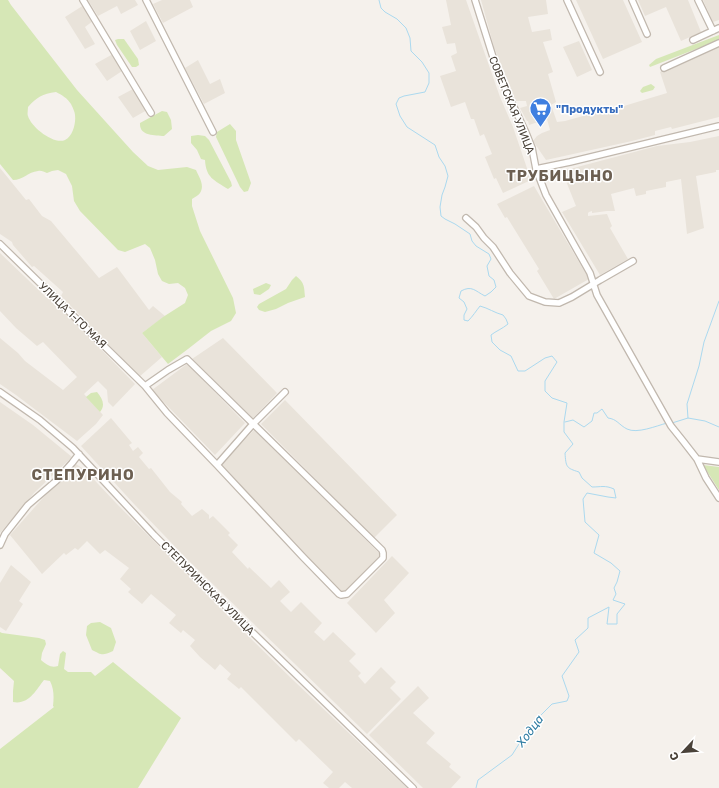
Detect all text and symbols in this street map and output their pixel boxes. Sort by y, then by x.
street label: СОВЕТСКАЯ УЛИЦА [486,54,537,157]
supermarket icon: "Продукты" [527,96,553,129]
place label: "Продукты" [556,103,623,116]
district label: ТРУБИЦЫНО [506,167,614,185]
street label: УЛИЦА 1-ГО МАЯ [36,280,109,351]
district label: СТЕПУРИНО [31,466,135,484]
street label: СТЕПУРИНСКАЯ УЛИЦА [158,539,258,638]
water label: Ходца [513,712,546,750]
north arrow [663,732,703,772]
text: С [667,750,682,762]

